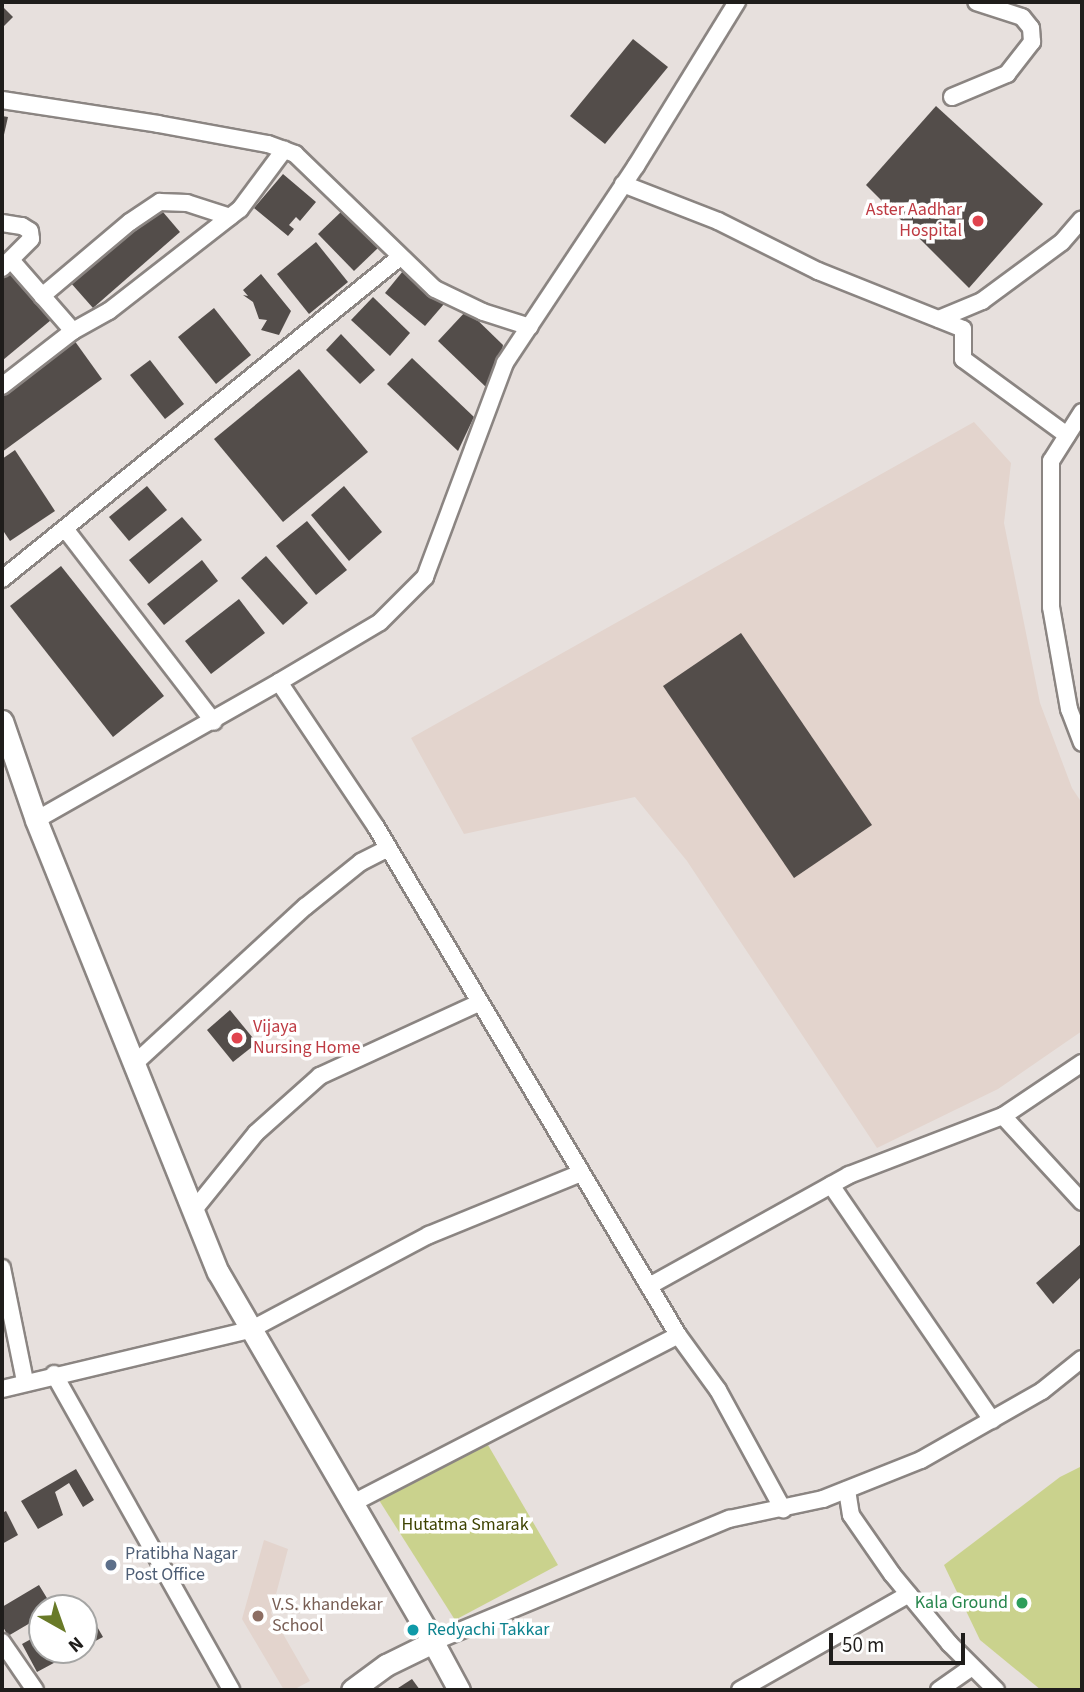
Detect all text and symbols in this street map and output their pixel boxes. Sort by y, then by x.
place label: Aster Aadhar Hospital [866,200,962,242]
marker: Aster Aadhar Hospital [968,211,988,231]
place label: Vijaya Nursing Home [253,1017,360,1060]
marker: Vijaya Nursing Home [227,1028,247,1048]
park label: Hutatma Smarak [401,1514,529,1536]
place label: Pratibha Nagar Post Office [125,1544,238,1586]
marker: Pratibha Nagar Post Office [103,1557,119,1573]
place label: Kala Ground [915,1592,1008,1614]
north arrow [28,1594,98,1664]
place label: V.S. khandekar School [272,1595,383,1638]
marker: Kala Ground [1014,1595,1030,1611]
marker: V.S. khandekar School [250,1608,266,1624]
scale bar [832,1618,968,1662]
place label: Redyachi Takkar [427,1619,549,1641]
marker: Redyachi Takkar [405,1622,421,1638]
text: N [62,1630,89,1658]
text: 50 m [842,1630,884,1660]

